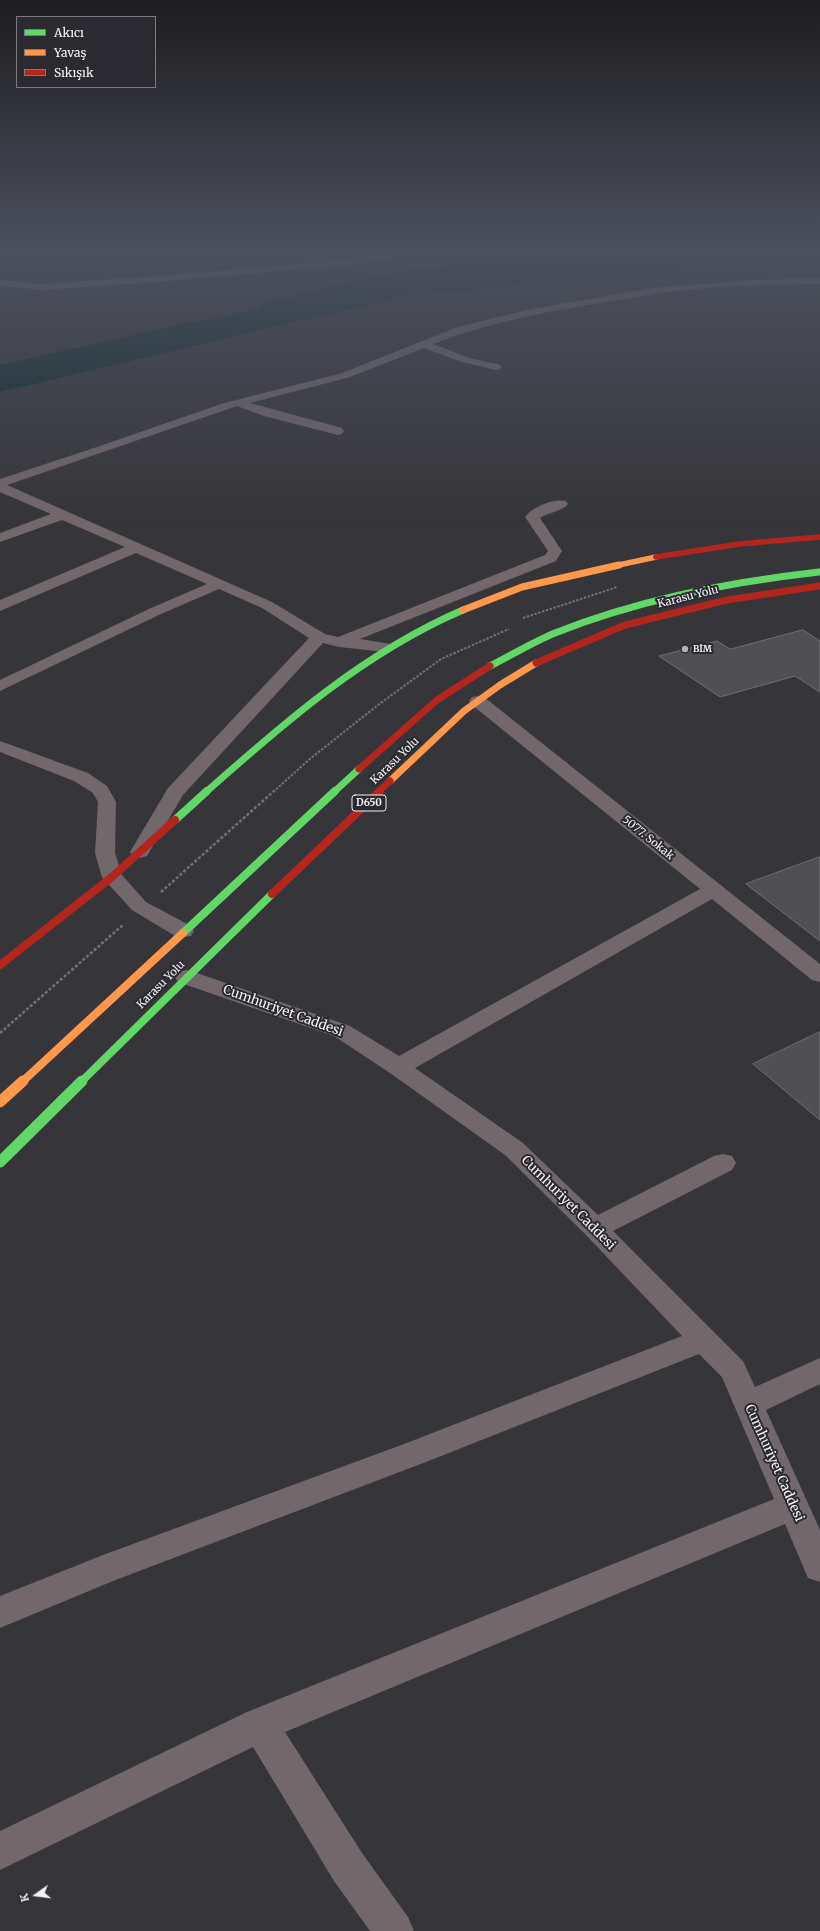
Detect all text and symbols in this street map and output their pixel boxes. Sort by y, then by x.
legend [16,16,156,88]
text: Akıcı [54,25,84,40]
text: Yavaş [54,45,86,60]
text: Sıkışık [54,65,94,80]
street label: Karasu Yolu [656,583,720,611]
marker: BİM [680,644,690,654]
place label: BİM [693,644,712,654]
street label: Karasu Yolu [368,735,422,787]
road number: D650 [352,795,386,811]
street label: 5077. Sokak [620,813,676,863]
street label: Karasu Yolu [134,958,188,1012]
street label: Cumhuriyet Caddesi [221,982,345,1040]
street label: Cumhuriyet Caddesi [518,1153,618,1253]
street label: Cumhuriyet Caddesi [741,1402,807,1524]
north arrow [16,1875,56,1915]
text: K [17,1892,32,1904]

